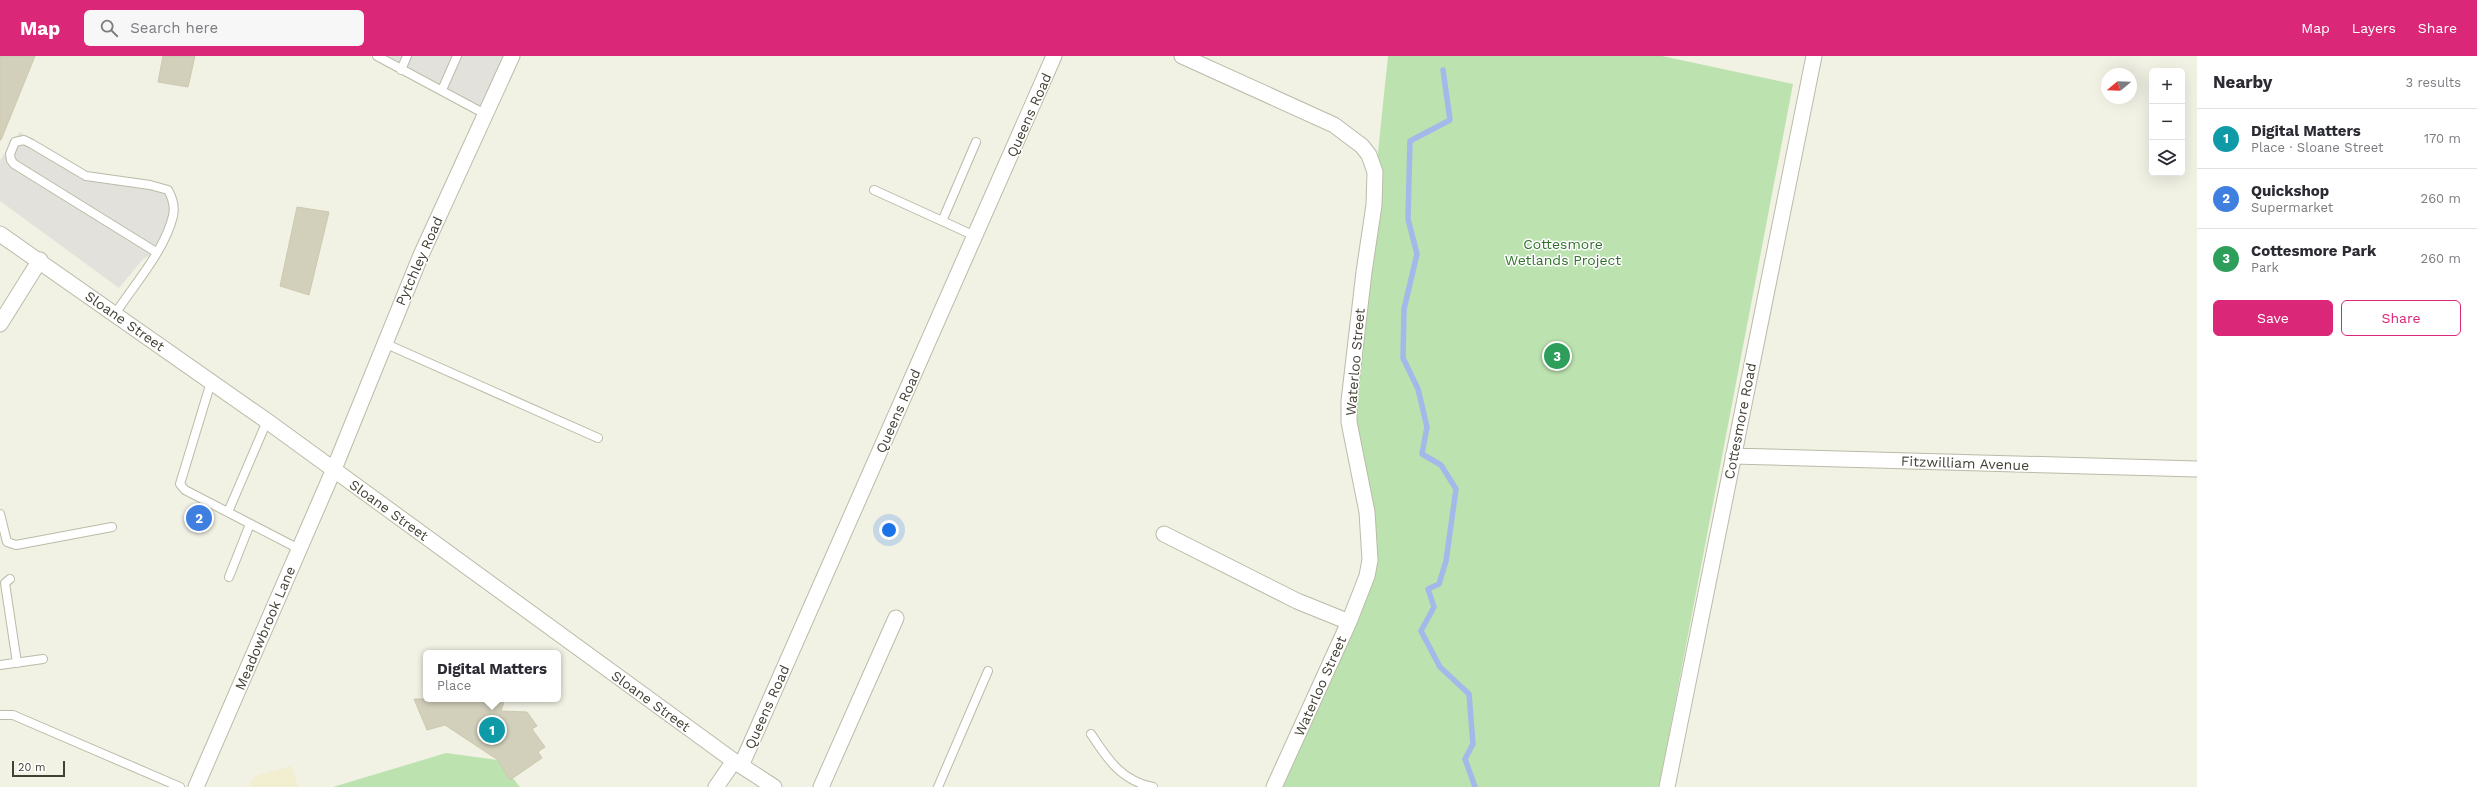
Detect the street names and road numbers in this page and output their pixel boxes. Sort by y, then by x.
street label: Queens Road [1003,71,1055,159]
street label: Pytchley Road [392,214,446,308]
street label: Sloane Street [82,288,168,354]
street label: Waterloo Street [1342,307,1368,417]
street label: Cottesmore Road [1721,361,1759,481]
street label: Queens Road [872,367,924,455]
street label: Fitzwilliam Avenue [1901,453,2029,473]
street label: Sloane Street [347,476,432,544]
street label: Meadowbrook Lane [232,564,298,692]
street label: Waterloo Street [1291,633,1349,739]
street label: Queens Road [741,663,793,751]
street label: Sloane Street [609,667,694,735]

